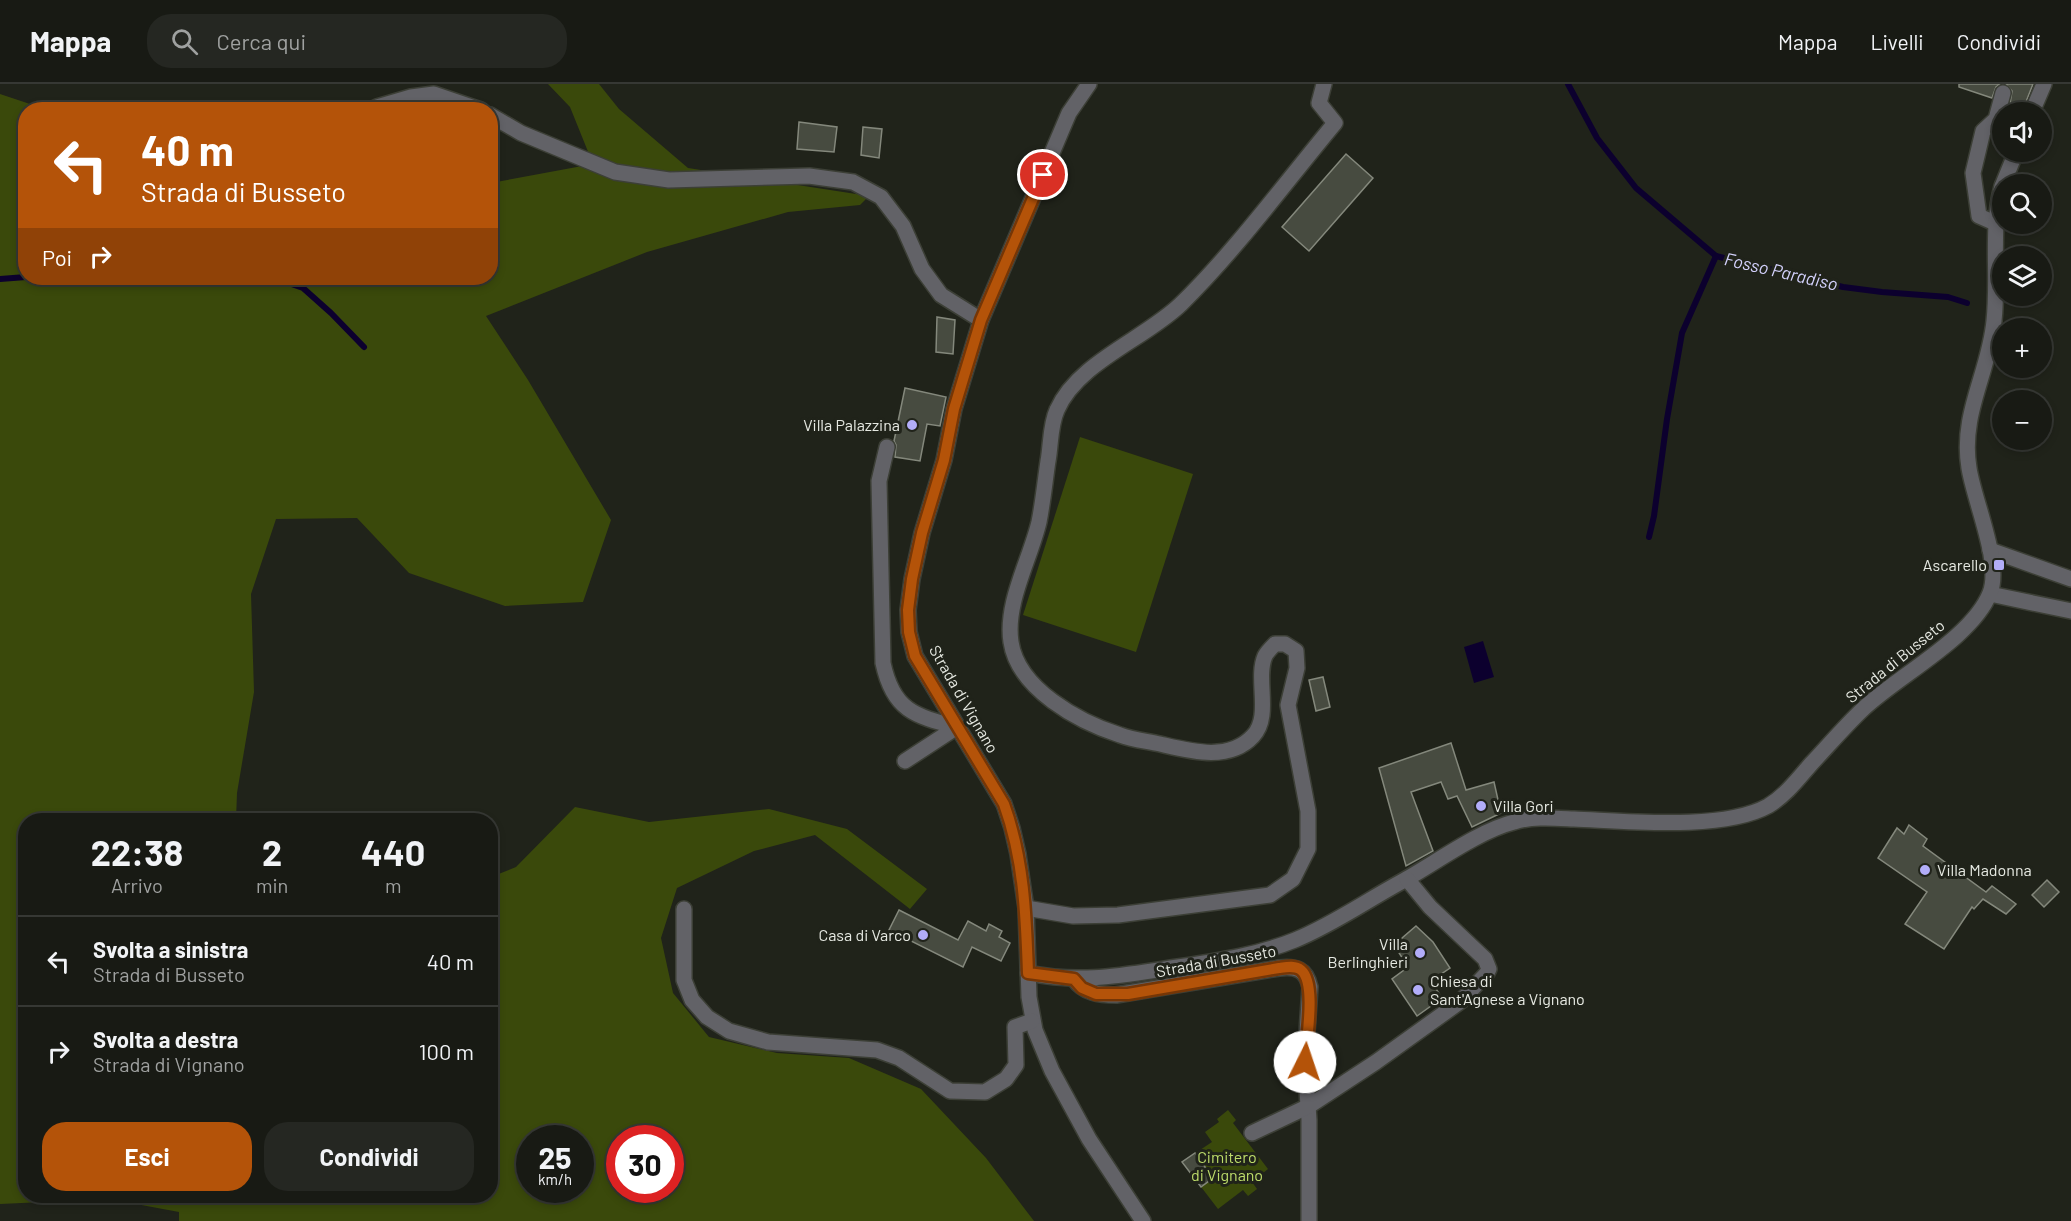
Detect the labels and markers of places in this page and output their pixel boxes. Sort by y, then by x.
pin [1017,149,1068,200]
place label: Villa Palazzina [803,415,900,434]
marker: Villa Palazzina [905,418,919,432]
place label: Ascarello [1923,555,1987,574]
marker: Ascarello [1992,558,2006,572]
place label: Villa Gori [1493,796,1554,815]
marker: Villa Gori [1474,799,1488,813]
place label: Villa Madonna [1937,860,2032,879]
marker: Villa Madonna [1918,863,1932,877]
place label: Casa di Varco [819,925,911,944]
marker: Casa di Varco [916,928,930,942]
place label: Villa Berlinghieri [1328,934,1408,971]
marker: Villa Berlinghieri [1413,946,1427,960]
place label: Chiesa di Sant'Agnese a Vignano [1430,971,1585,1008]
marker: Chiesa di Sant'Agnese a Vignano [1411,983,1425,997]

